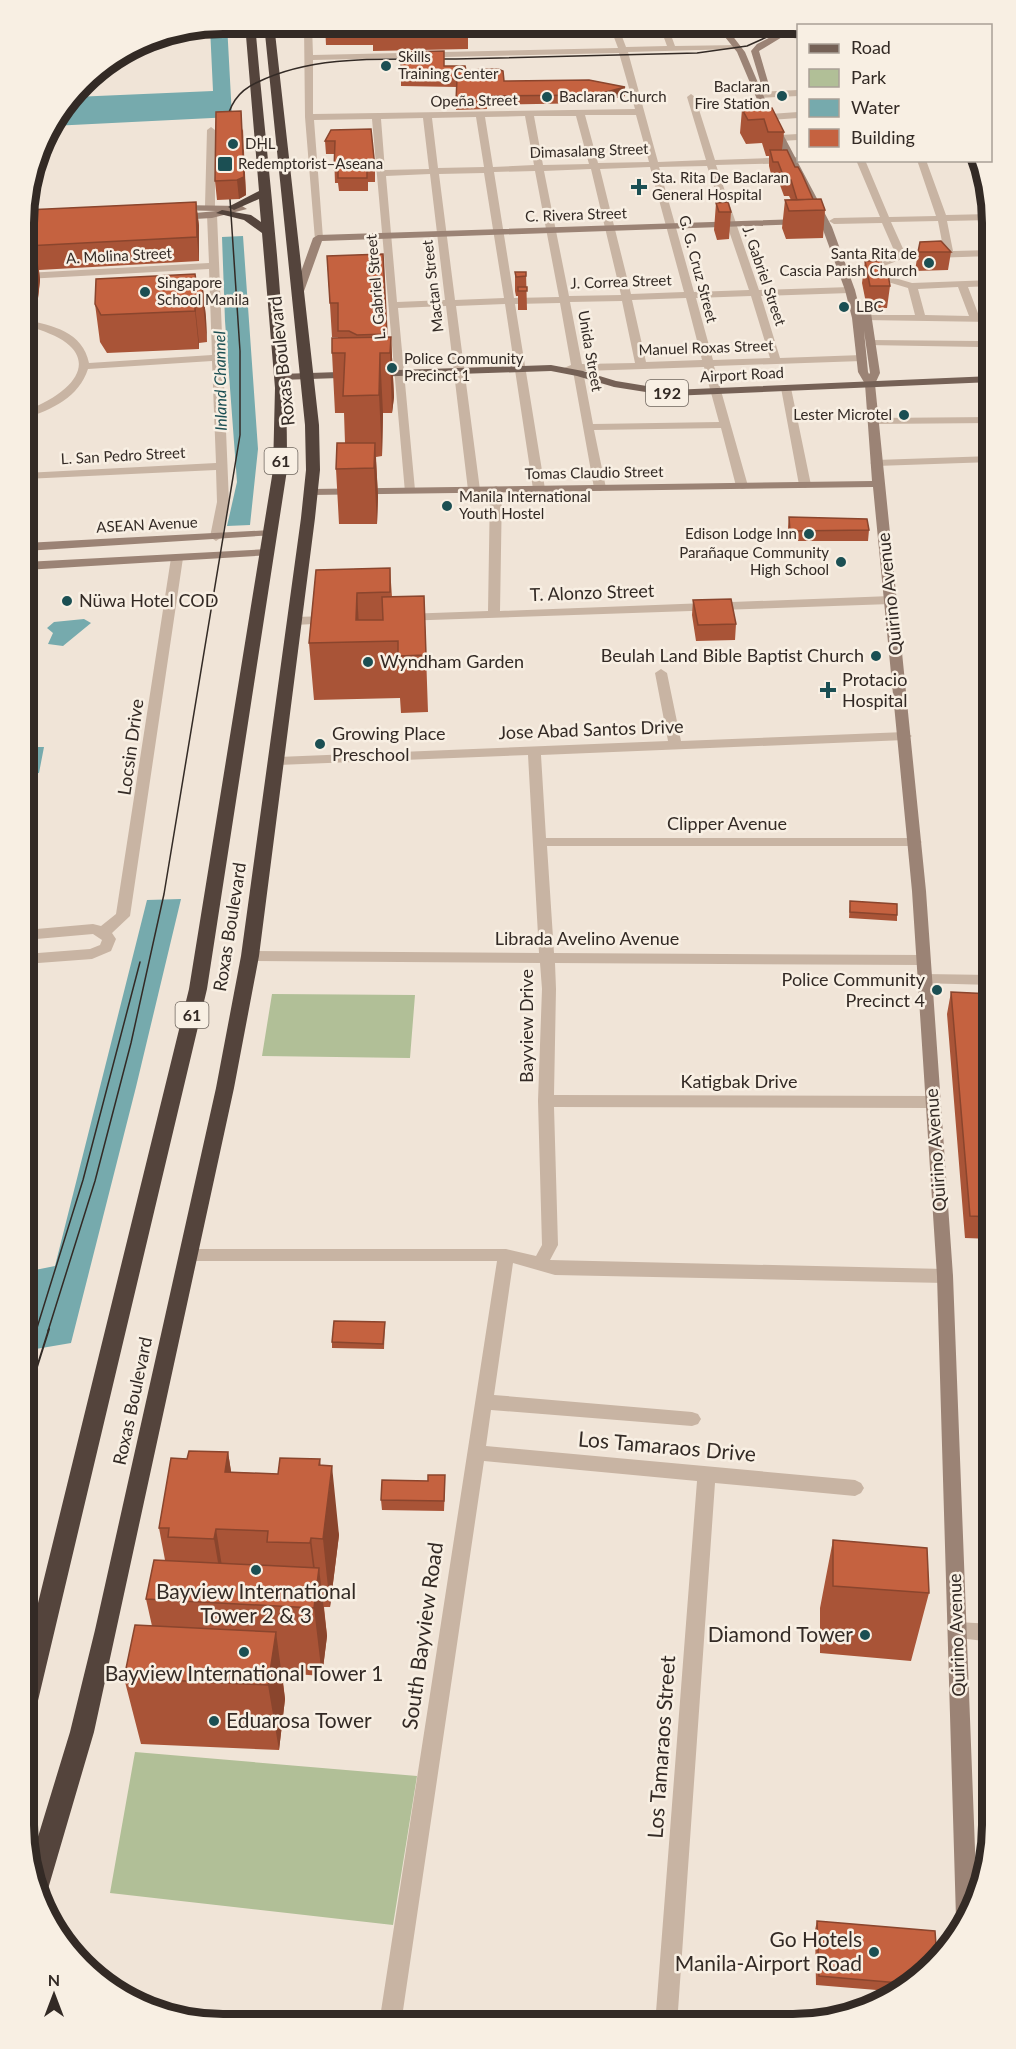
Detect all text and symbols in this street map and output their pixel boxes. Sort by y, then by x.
legend [797,24,992,162]
text: Road [851,36,891,58]
place label: Skills Training Center [398,47,499,82]
marker: Skills Training Center [379,59,393,73]
text: Park [851,66,887,88]
place label: Baclaran Fire Station [694,77,770,112]
place label: Baclaran Church [559,87,667,105]
marker: Baclaran Fire Station [775,89,789,103]
street label: Opeña Street [430,90,518,110]
marker: Baclaran Church [540,90,554,104]
text: Water [851,96,900,118]
text: Building [851,126,915,148]
place label: DHL [245,134,276,152]
marker: DHL [226,137,240,151]
street label: Dimasalang Street [529,139,649,161]
place label: Redemptorist–Aseana [238,154,383,172]
marker: Redemptorist–Aseana [216,155,234,173]
place label: Sta. Rita De Baclaran General Hospital [652,168,789,203]
marker: Sta. Rita De Baclaran General Hospital [630,178,648,196]
street label: C. Rivera Street [525,203,628,225]
street label: G. G. Cruz Street [676,213,722,325]
street label: J. Gabriel Street [739,223,791,328]
street label: L. Gabriel Street [361,233,389,341]
street label: Mactan Street [417,238,447,333]
street label: A. Molina Street [66,243,173,267]
place label: Santa Rita de Cascia Parish Church [780,244,917,279]
marker: Santa Rita de Cascia Parish Church [922,256,936,270]
street label: J. Correa Street [570,270,673,292]
place label: Singapore School Manila [157,273,249,308]
marker: Singapore School Manila [138,285,152,299]
street label: Roxas Boulevard [263,295,299,427]
place label: LBC [856,297,883,315]
marker: LBC [837,300,851,314]
street label: Unida Street [575,309,607,393]
water label: Inland Channel [209,330,230,431]
street label: Manuel Roxas Street [638,336,774,358]
place label: Police Community Precinct 1 [404,349,524,384]
marker: Police Community Precinct 1 [385,361,399,375]
street label: Airport Road [700,363,784,385]
road number: 192 [646,380,688,406]
place label: Lester Microtel [793,405,892,423]
marker: Lester Microtel [897,408,911,422]
street label: L. San Pedro Street [60,443,186,467]
road number: 61 [264,448,298,474]
street label: Tomas Claudio Street [524,462,664,482]
place label: Manila International Youth Hostel [459,487,591,522]
marker: Manila International Youth Hostel [440,499,454,513]
street label: ASEAN Avenue [96,512,198,536]
place label: Edison Lodge Inn [685,524,797,542]
marker: Edison Lodge Inn [802,527,816,541]
street label: Quirino Avenue [872,532,906,657]
place label: Parañaque Community High School [679,543,829,578]
marker: Parañaque Community High School [834,555,848,569]
street label: T. Alonzo Street [529,579,655,605]
place label: Nüwa Hotel COD [79,589,218,611]
marker: Nüwa Hotel COD [60,594,74,608]
place label: Beulah Land Bible Baptist Church [601,644,864,666]
marker: Beulah Land Bible Baptist Church [869,649,883,663]
place label: Wyndham Garden [380,650,524,672]
marker: Wyndham Garden [361,655,375,669]
place label: Protacio Hospital [842,668,908,711]
marker: Protacio Hospital [819,681,837,699]
street label: Locsin Drive [112,697,148,796]
street label: Jose Abad Santos Drive [498,715,684,743]
place label: Growing Place Preschool [332,722,446,765]
marker: Growing Place Preschool [313,737,327,751]
street label: Clipper Avenue [667,812,787,834]
street label: Roxas Boulevard [208,861,250,993]
street label: Librada Avelino Avenue [495,927,679,949]
place label: Police Community Precinct 4 [782,968,926,1011]
street label: Bayview Drive [515,969,537,1083]
marker: Police Community Precinct 4 [930,983,944,997]
road number: 61 [176,1002,208,1028]
street label: Katigbak Drive [681,1070,797,1092]
street label: Quirino Avenue [920,1088,950,1212]
street label: Roxas Boulevard [108,1335,156,1467]
street label: Los Tamaraos Drive [577,1425,757,1466]
street label: South Bayview Road [396,1541,447,1731]
marker: Bayview International Tower 2 & 3 [249,1563,263,1577]
street label: Quirino Avenue [943,1573,969,1697]
place label: Bayview International Tower 2 & 3 [156,1578,356,1627]
place label: Diamond Tower [708,1621,853,1646]
marker: Diamond Tower [858,1628,872,1642]
marker: Bayview International Tower 1 [237,1645,251,1659]
street label: Los Tamaraos Street [642,1654,679,1839]
place label: Bayview International Tower 1 [105,1660,383,1685]
place label: Eduarosa Tower [226,1707,372,1732]
marker: Eduarosa Tower [207,1714,221,1728]
place label: Go Hotels Manila-Airport Road [675,1926,862,1975]
marker: Go Hotels Manila-Airport Road [867,1945,881,1959]
north arrow [24,1965,84,2025]
text: N [48,1970,60,1989]

